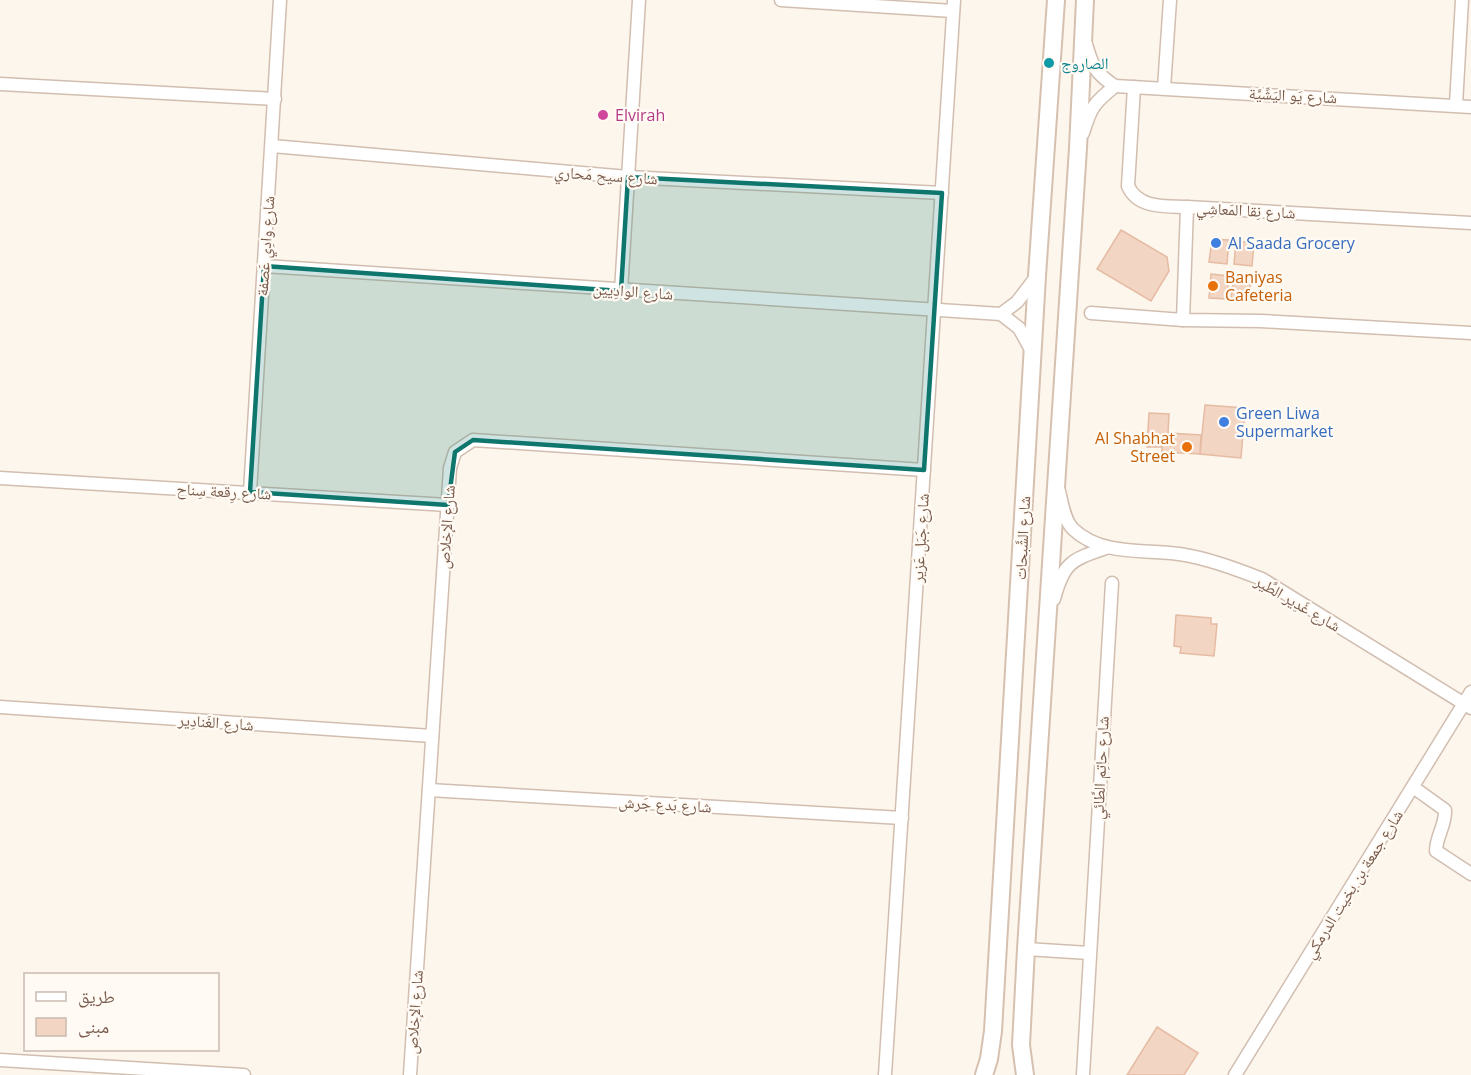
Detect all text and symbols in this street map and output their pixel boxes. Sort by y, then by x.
place label: الصاروج [1061,52,1109,74]
marker: الصاروج [1042,56,1056,70]
street label: شارع يَو اليَشِّيَّة [1248,82,1338,108]
place label: Elvirah [615,104,665,126]
marker: Elvirah [596,108,610,122]
street label: شارع سيح مَحاري [553,160,659,192]
street label: شارع وادِي عَصفة [251,195,282,297]
street label: شارع نِقا المَعاشِي [1196,196,1296,226]
place label: Al Saada Grocery [1228,232,1356,254]
marker: Al Saada Grocery [1209,236,1223,250]
place label: Baniyas Cafeteria [1225,266,1293,306]
street label: شارع الوادِيين [592,277,674,305]
marker: Baniyas Cafeteria [1206,279,1220,293]
place label: Green Liwa Supermarket [1236,402,1334,442]
marker: Green Liwa Supermarket [1217,415,1231,429]
place label: Al Shabhat Street [1095,427,1175,467]
marker: Al Shabhat Street [1180,440,1194,454]
street label: شارع رِقعة سِناح [176,478,272,506]
street label: شارع الإخلاص [432,484,460,570]
street label: شارع جَبَل عَزير [906,493,934,584]
street label: شارع الشَّبحات [1009,495,1035,581]
street label: شارع غَدِير الطَّير [1250,569,1345,636]
street label: شارع الغَنادِير [176,708,255,736]
street label: شارع حاتِم الطَّائي [1086,716,1116,820]
street label: شارع بَدع جَرش [618,791,712,817]
street label: شارع جمعة بن بخيت الدرمكي [1298,805,1410,964]
street label: شارع الإخلاص [400,969,428,1055]
legend [24,973,219,1051]
text: طريق [78,984,115,1008]
text: مبنى [78,1014,109,1038]

